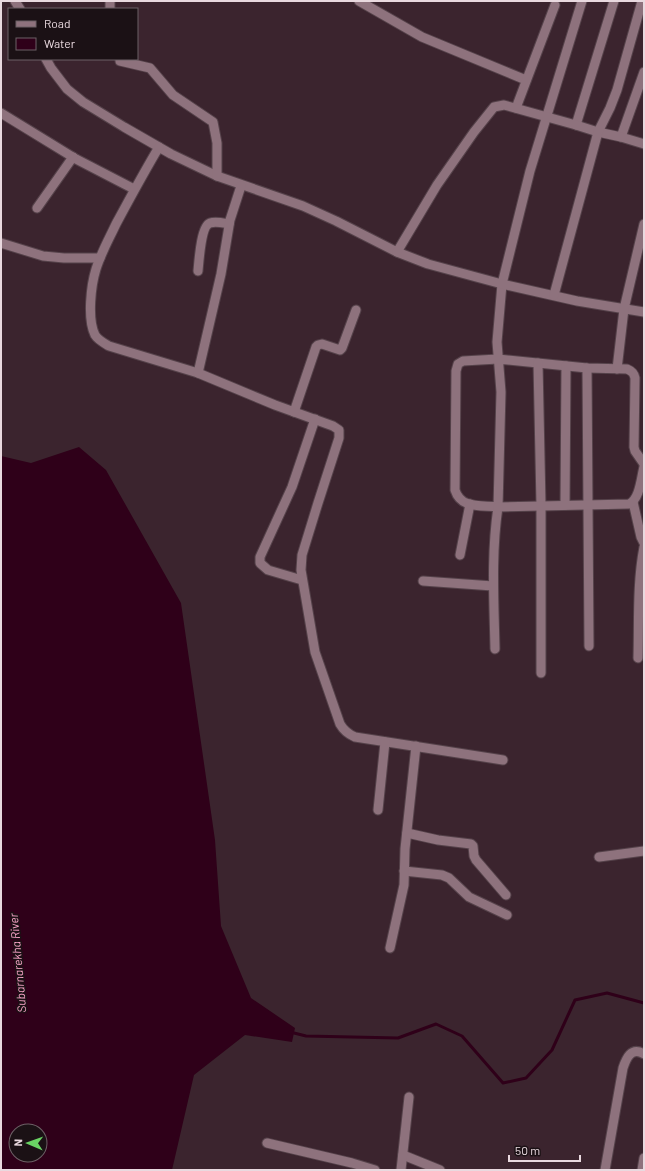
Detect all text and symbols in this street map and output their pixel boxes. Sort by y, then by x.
legend [8,8,138,60]
text: Road [44,16,71,30]
text: Water [44,36,76,50]
water label: Subarnarekha River [6,912,28,1013]
north arrow [8,1123,48,1163]
scale bar [509,1137,580,1163]
text: N [11,1139,24,1147]
text: 50 m [515,1143,540,1157]

